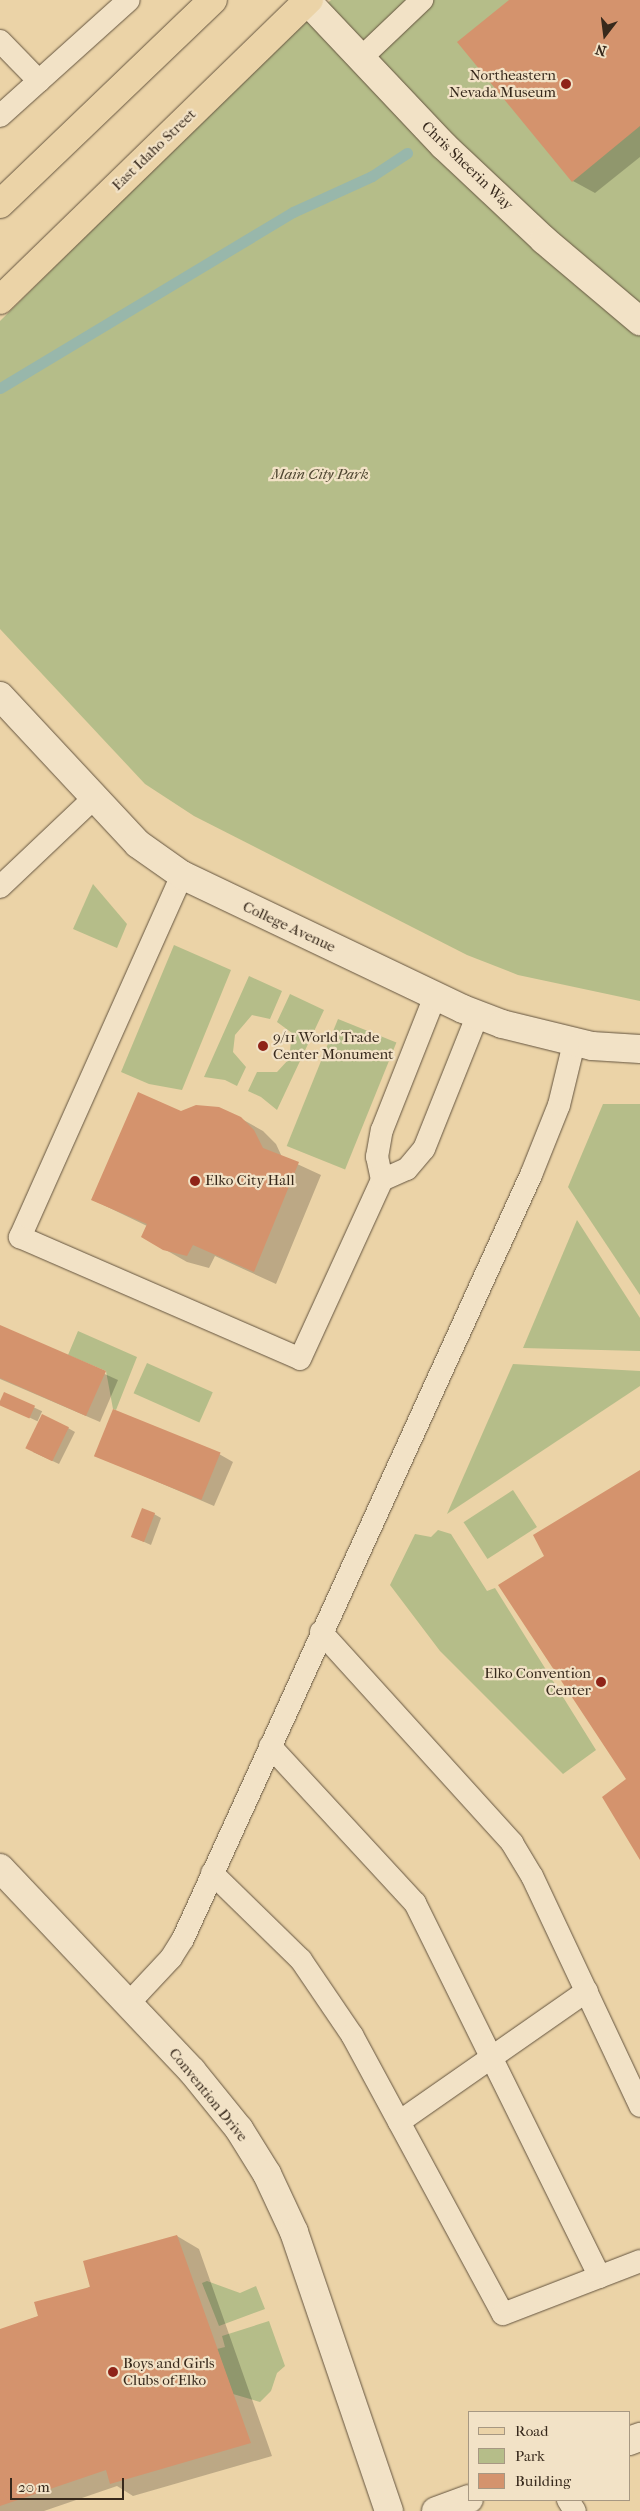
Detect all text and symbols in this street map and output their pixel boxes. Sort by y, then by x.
north arrow [580,10,630,60]
text: N [594,40,608,60]
place label: Northeastern Nevada Museum [449,66,556,101]
marker: Northeastern Nevada Museum [560,78,572,90]
street label: East Idaho Street [108,105,200,195]
street label: Chris Sheerin Way [418,118,516,214]
park label: Main City Park [271,466,369,484]
street label: College Avenue [240,898,338,956]
place label: 9/11 World Trade Center Monument [273,1028,393,1063]
marker: 9/11 World Trade Center Monument [257,1040,269,1052]
place label: Elko City Hall [205,1172,295,1190]
marker: Elko City Hall [189,1175,201,1187]
place label: Elko Convention Center [484,1664,591,1699]
marker: Elko Convention Center [595,1676,607,1688]
street label: Convention Drive [165,2045,251,2145]
place label: Boys and Girls Clubs of Elko [123,2354,215,2389]
marker: Boys and Girls Clubs of Elko [107,2366,119,2378]
legend [468,2411,630,2501]
text: Road [515,2422,548,2440]
text: Park [515,2447,545,2465]
scale bar [12,2468,126,2500]
text: Building [515,2472,571,2490]
text: 20 m [18,2478,50,2496]

